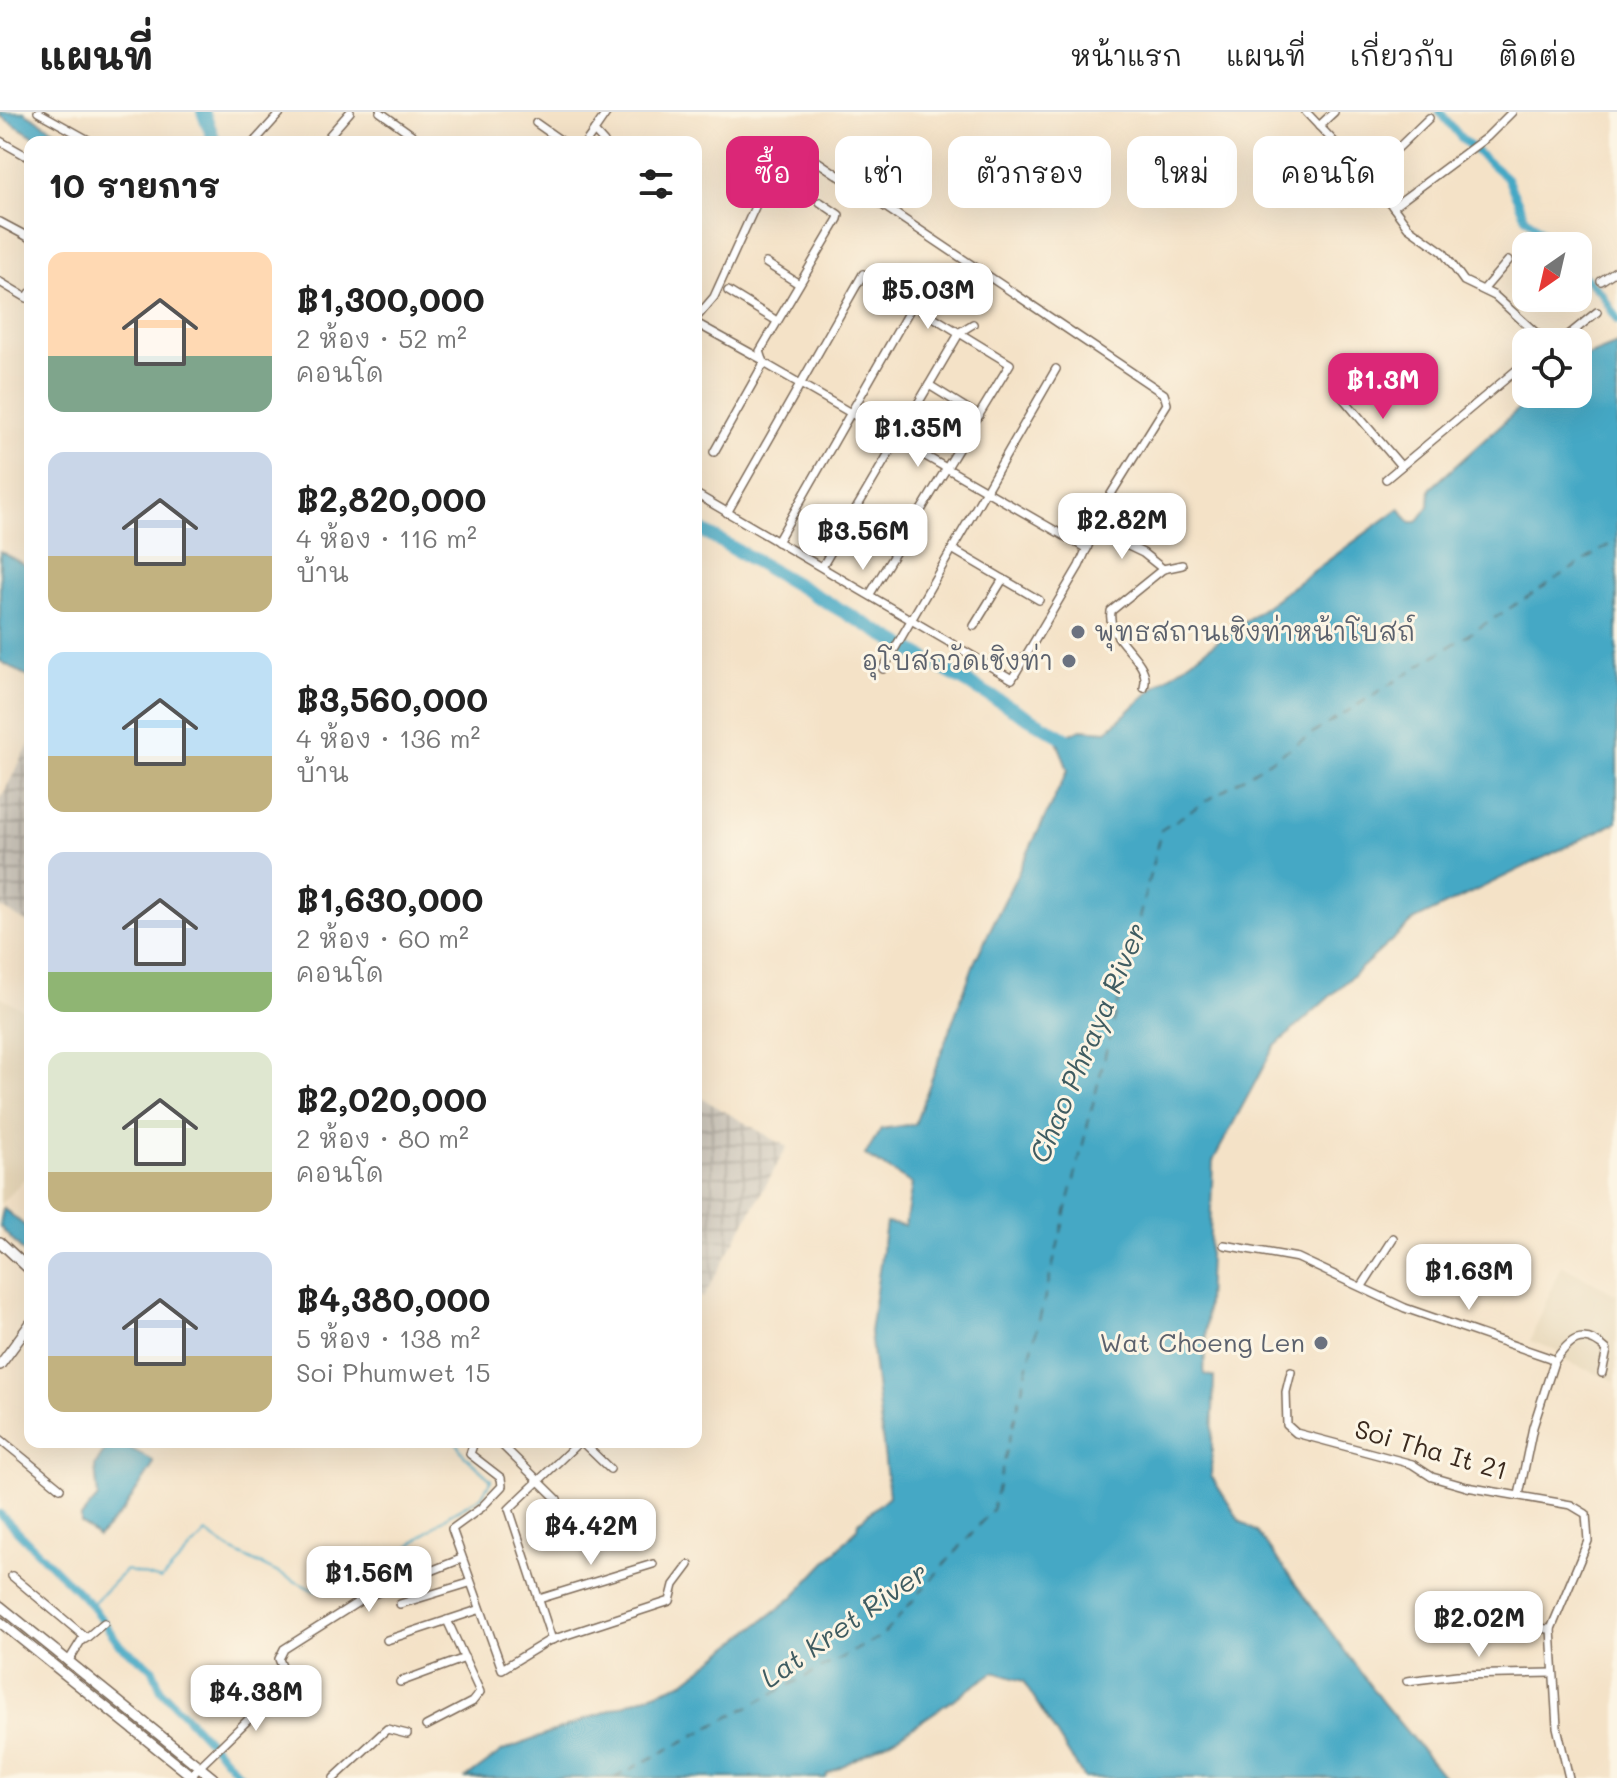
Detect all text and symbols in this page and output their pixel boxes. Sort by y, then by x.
text: แผนที่ [40,30,153,80]
text: หน้าแรก [1070,37,1182,73]
text: แผนที่ [1226,37,1306,73]
text: เกี่ยวกับ [1350,37,1454,73]
text: ติดต่อ [1498,37,1577,73]
chip: ซื้อ [726,136,819,208]
chip: เช่า [835,136,932,208]
chip: ตัวกรอง [948,136,1111,208]
chip: ใหม่ [1127,136,1237,208]
chip: คอนโด [1253,136,1404,208]
text: 10 รายการ [48,162,220,207]
icon: filters [634,162,678,206]
north arrow [1512,232,1592,312]
map controls [1512,232,1592,408]
pin: ฿5.03M [863,263,993,331]
text: ฿5.03M [881,272,975,306]
text: ฿1,300,000 [296,276,485,321]
icon: home [112,284,208,380]
text: 2 ห้อง · 52 m² [296,321,467,355]
button: locate [1512,328,1592,408]
pin: ฿1.3M [1327,353,1439,421]
text: คอนโด [296,355,384,389]
text: ฿1.3M [1346,362,1420,396]
pin: ฿1.35M [853,401,983,469]
text: ฿1.35M [874,410,962,444]
text: ฿2,820,000 [296,476,486,521]
icon: home [112,484,208,580]
pin: ฿2.82M [1057,493,1187,561]
text: ฿2.82M [1076,502,1168,536]
pin: ฿3.56M [798,504,928,572]
text: ฿3.56M [816,513,910,547]
text: 4 ห้อง · 116 m² [296,521,477,555]
text: บ้าน [296,555,349,589]
place label: พุทธสถานเชิงท่าหน้าโบสถ์ [1094,614,1415,652]
marker: พุทธสถานเชิงท่าหน้าโบสถ์ [1069,623,1087,641]
place label: อุโบสถวัดเชิงท่า [861,643,1053,681]
marker: อุโบสถวัดเชิงท่า [1060,652,1078,670]
text: ฿3,560,000 [296,676,488,721]
icon: home [112,684,208,780]
text: 4 ห้อง · 136 m² [296,721,480,755]
text: บ้าน [296,755,349,789]
text: ฿1,630,000 [296,876,483,921]
icon: home [112,884,208,980]
water label: Chao Phraya River [1020,917,1154,1168]
text: 2 ห้อง · 60 m² [296,921,469,955]
text: คอนโด [296,955,384,989]
text: ฿2,020,000 [296,1076,487,1121]
icon: home [112,1084,208,1180]
text: 2 ห้อง · 80 m² [296,1121,469,1155]
text: คอนโด [296,1155,384,1189]
pin: ฿1.63M [1404,1244,1534,1312]
text: ฿1.63M [1424,1253,1514,1287]
text: ฿4,380,000 [296,1276,490,1321]
icon: home [112,1284,208,1380]
text: 5 ห้อง · 138 m² [296,1321,480,1355]
place label: Wat Choeng Len [1099,1325,1305,1359]
marker: Wat Choeng Len [1312,1334,1330,1352]
text: Soi Phumwet 15 [296,1355,491,1389]
street label: Soi Tha It 21 [1351,1411,1512,1487]
pin: ฿4.42M [526,1499,656,1567]
text: ฿4.42M [544,1508,638,1542]
pin: ฿1.56M [304,1546,434,1614]
water label: Lat Kret River [753,1553,934,1695]
text: ฿1.56M [325,1555,414,1589]
pin: ฿2.02M [1414,1591,1544,1659]
text: ฿2.02M [1433,1600,1525,1634]
pin: ฿4.38M [191,1665,321,1733]
text: ฿4.38M [209,1674,303,1708]

